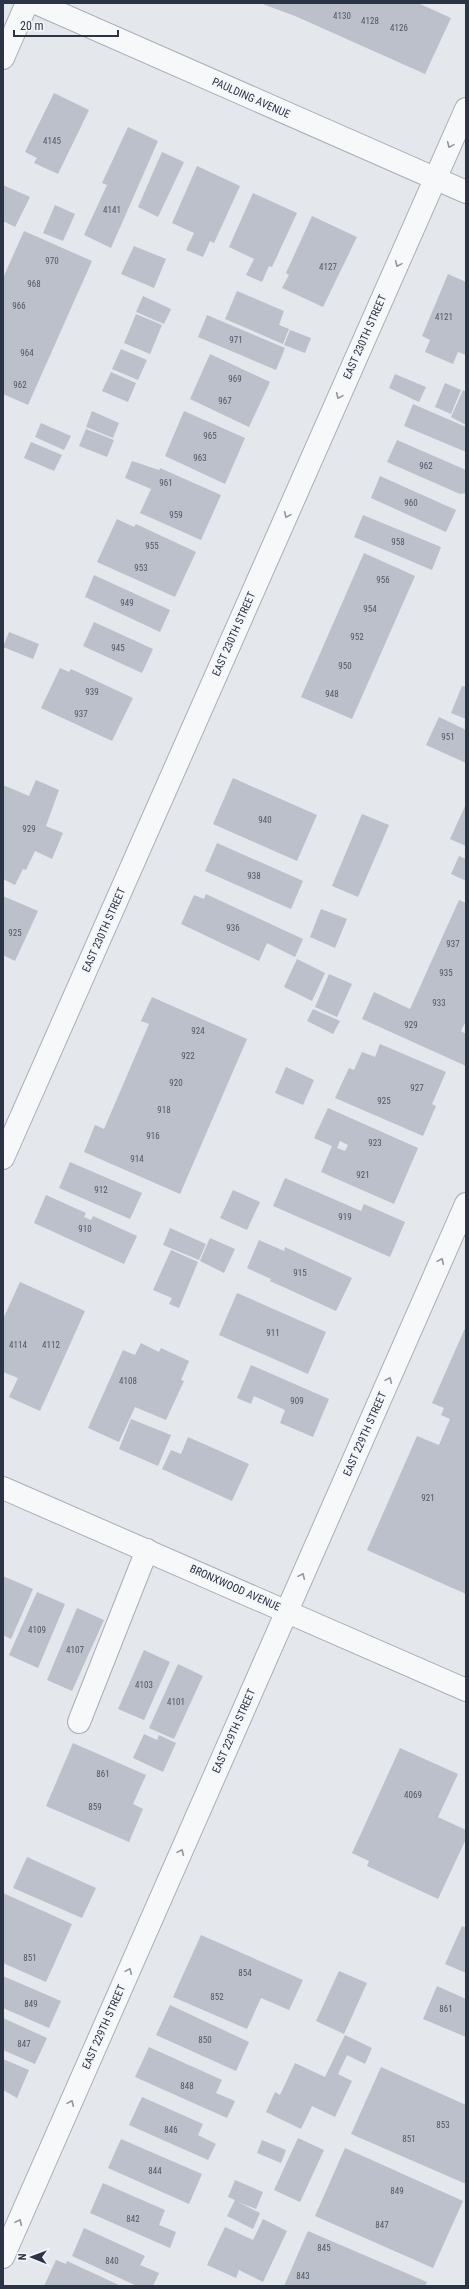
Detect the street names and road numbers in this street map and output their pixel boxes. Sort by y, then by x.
street label: PAULDING AVENUE [210,75,292,121]
street label: EAST 230TH STREET [341,293,390,381]
street label: EAST 230TH STREET [210,590,259,678]
street label: EAST 230TH STREET [80,886,129,974]
street label: EAST 229TH STREET [341,1390,390,1478]
street label: BRONXWOOD AVENUE [188,1562,283,1614]
street label: EAST 229TH STREET [210,1687,259,1775]
street label: EAST 229TH STREET [80,1983,129,2071]

